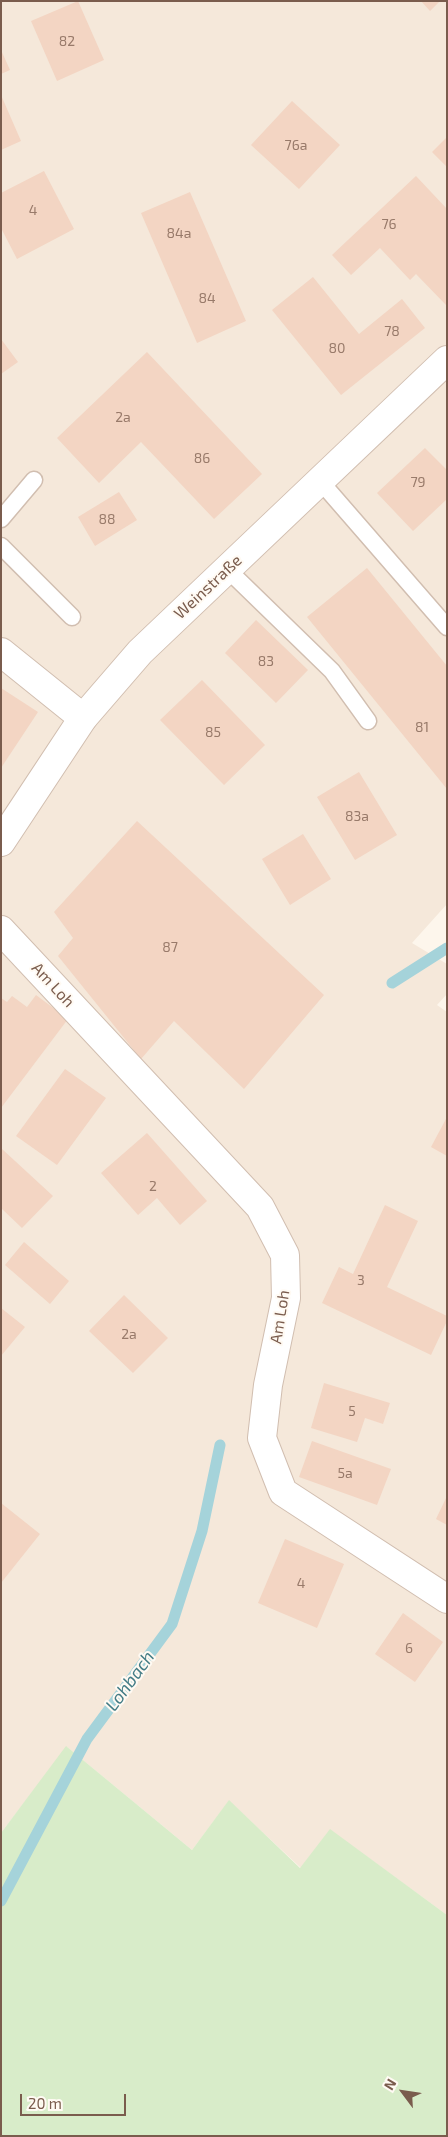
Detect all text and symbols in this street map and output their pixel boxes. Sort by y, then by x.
house number: 82 [59,33,75,49]
house number: 76a [285,137,307,153]
house number: 4 [29,202,37,218]
house number: 76 [381,216,397,232]
house number: 84a [167,225,191,241]
house number: 84 [198,290,216,306]
house number: 78 [384,323,400,339]
house number: 80 [329,340,345,356]
house number: 2a [115,409,131,425]
house number: 86 [194,450,210,466]
house number: 79 [410,474,426,490]
house number: 88 [99,511,115,527]
street label: Weinstraße [170,551,246,623]
house number: 83 [258,653,274,669]
house number: 81 [415,719,429,735]
house number: 85 [205,724,221,740]
house number: 83a [345,808,369,824]
house number: 87 [162,939,178,955]
street label: Am Loh [28,959,78,1011]
house number: 2 [149,1178,157,1194]
house number: 3 [357,1272,365,1288]
street label: Am Loh [266,1289,294,1345]
house number: 2a [121,1326,137,1342]
house number: 5 [348,1403,356,1419]
house number: 5a [337,1465,353,1481]
house number: 4 [297,1575,305,1591]
house number: 6 [405,1640,413,1656]
water label: Lohbach [101,1647,159,1715]
north arrow [378,2067,428,2117]
text: N [380,2075,400,2093]
scale bar [22,2084,129,2116]
text: 20 m [28,2094,62,2112]

